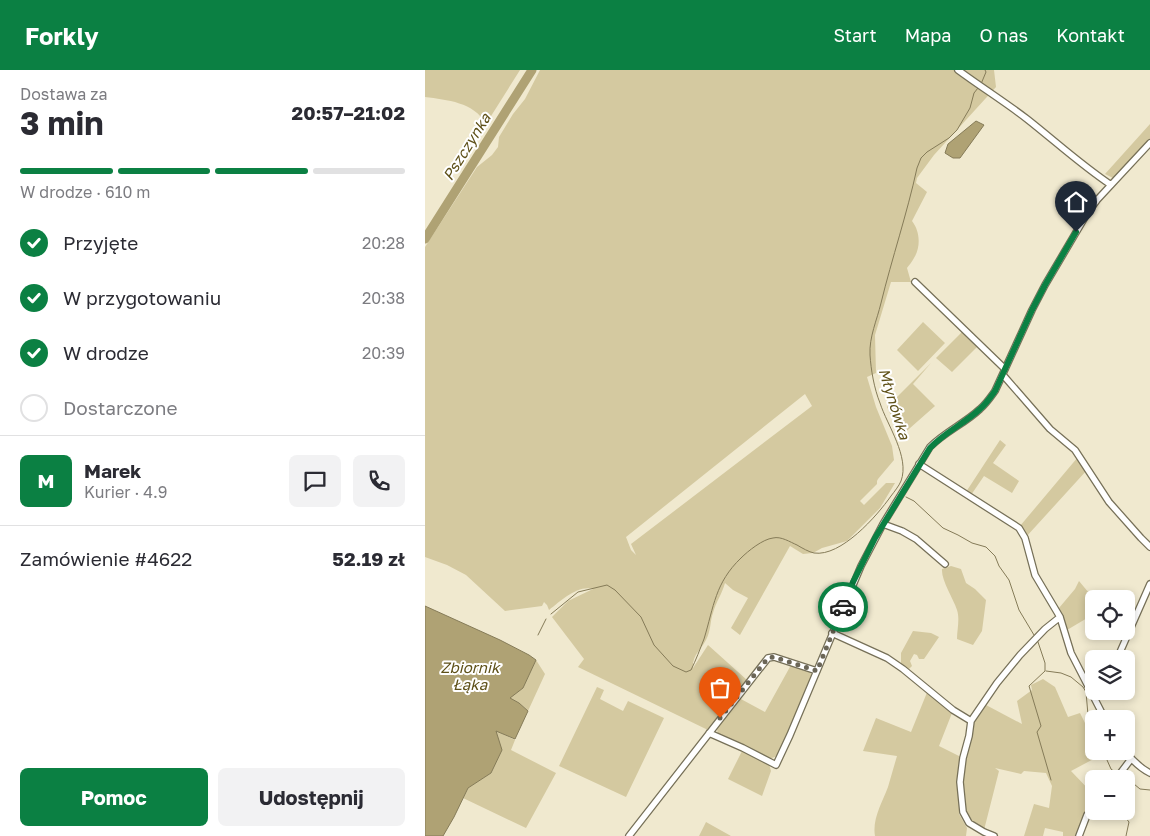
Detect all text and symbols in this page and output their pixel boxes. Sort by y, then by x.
text: Forkly [25,21,99,50]
text: Start [834,24,877,46]
text: Mapa [905,24,952,46]
text: O nas [980,24,1028,46]
text: Kontakt [1056,24,1125,46]
text: Dostawa za [20,84,107,104]
text: 20:57–21:02 [292,101,405,124]
text: 3 min [20,104,104,142]
water label: Pszczynka [438,109,495,184]
pin [1055,181,1097,232]
text: W drodze · 610 m [20,182,150,202]
icon: home [1062,188,1090,216]
icon: check [20,229,48,257]
text: Przyjęte [63,231,138,254]
text: 20:28 [362,233,405,253]
icon: check [20,284,48,312]
text: W przygotowaniu [63,286,221,309]
text: 20:38 [362,288,405,308]
icon: check [20,339,48,367]
text: W drodze [63,341,149,364]
text: 20:39 [362,343,405,363]
water label: Młynówka [875,366,914,442]
text: Dostarczone [63,396,177,419]
button: chat [289,455,341,507]
button: phone [353,455,405,507]
text: Marek [84,459,141,482]
text: M [38,469,54,492]
text: Kurier · 4.9 [84,482,168,502]
text: Zamówienie #4622 [20,547,192,570]
text: 52.19 zł [332,547,405,570]
courier [818,582,868,632]
map controls [1085,590,1135,820]
button: locate [1085,590,1135,640]
icon: car [829,593,857,621]
button: layers [1085,650,1135,700]
water label: Zbiornik Łąka [441,658,501,694]
pin [699,667,741,718]
icon: bag [706,674,734,702]
button: + [1085,710,1135,760]
button: Pomoc [20,768,208,826]
button: Udostępnij [218,768,405,826]
button: − [1085,770,1135,820]

